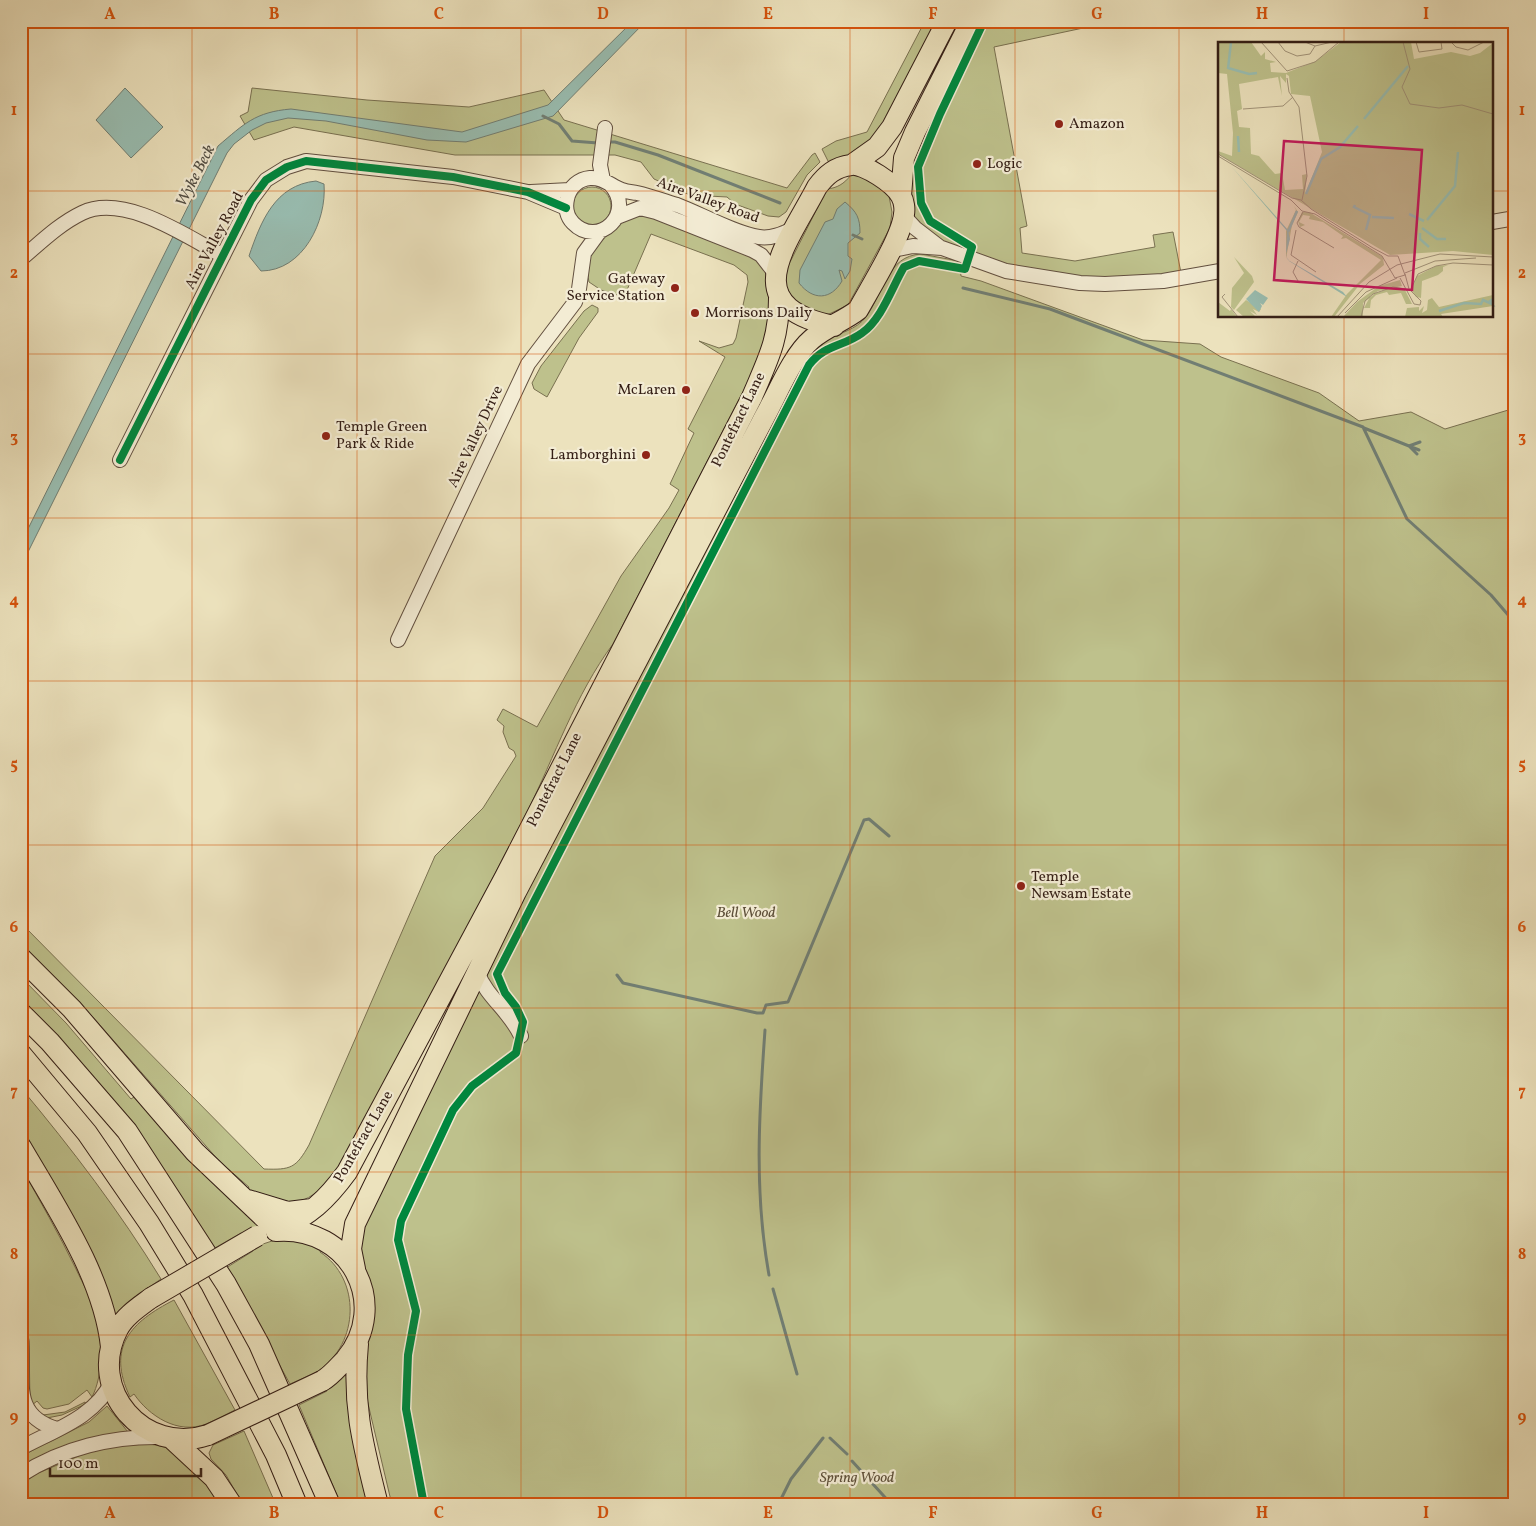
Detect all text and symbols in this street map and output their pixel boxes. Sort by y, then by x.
text: A [104,4,116,26]
text: B [269,4,280,26]
text: C [434,4,444,26]
text: D [597,4,609,26]
text: E [763,4,773,26]
text: F [928,4,938,26]
text: G [1091,4,1103,26]
text: H [1256,4,1268,26]
text: I [1423,4,1429,26]
inset map [1218,42,1494,318]
text: 1 [11,100,17,122]
text: 1 [1519,100,1525,122]
place label: Amazon [1069,114,1125,135]
marker: Amazon [1053,118,1065,130]
water label: Wyke Beck [171,141,221,211]
place label: Logic [987,154,1023,175]
marker: Logic [971,158,983,170]
street label: Aire Valley Road [654,173,762,229]
street label: Aire Valley Road [180,188,250,294]
text: 2 [10,263,18,285]
text: 2 [1518,263,1526,285]
place label: Gateway Service Station [567,269,665,307]
marker: Gateway Service Station [669,282,681,294]
place label: Morrisons Daily [705,303,812,324]
marker: Morrisons Daily [689,307,701,319]
street label: Pontefract Lane [707,369,771,471]
place label: McLaren [617,380,676,401]
street label: Aire Valley Drive [443,382,509,492]
marker: McLaren [680,384,692,396]
place label: Temple Green Park & Ride [336,417,428,455]
text: 3 [10,427,18,449]
text: 3 [1518,427,1526,449]
marker: Temple Green Park & Ride [320,430,332,442]
place label: Lamborghini [550,445,636,466]
marker: Lamborghini [640,449,652,461]
text: 4 [9,590,19,612]
text: 4 [1517,590,1527,612]
street label: Pontefract Lane [522,729,588,831]
text: 5 [10,754,18,776]
text: 5 [1518,754,1526,776]
place label: Temple Newsam Estate [1031,867,1131,905]
marker: Temple Newsam Estate [1015,880,1027,892]
park label: Bell Wood [716,903,776,924]
text: 6 [10,917,19,939]
text: 6 [1518,917,1527,939]
text: 7 [10,1081,18,1103]
text: 7 [1518,1081,1526,1103]
street label: Pontefract Lane [329,1087,399,1187]
text: 8 [10,1244,18,1266]
text: 8 [1518,1244,1526,1266]
text: 9 [10,1407,19,1429]
text: 9 [1518,1407,1527,1429]
scale bar [50,1446,201,1478]
text: 100 m [58,1454,98,1475]
park label: Spring Wood [820,1468,894,1489]
text: A [104,1503,116,1525]
text: B [269,1503,280,1525]
text: C [434,1503,444,1525]
text: D [597,1503,609,1525]
text: E [763,1503,773,1525]
text: F [928,1503,938,1525]
text: G [1091,1503,1103,1525]
text: H [1256,1503,1268,1525]
text: I [1423,1503,1429,1525]

